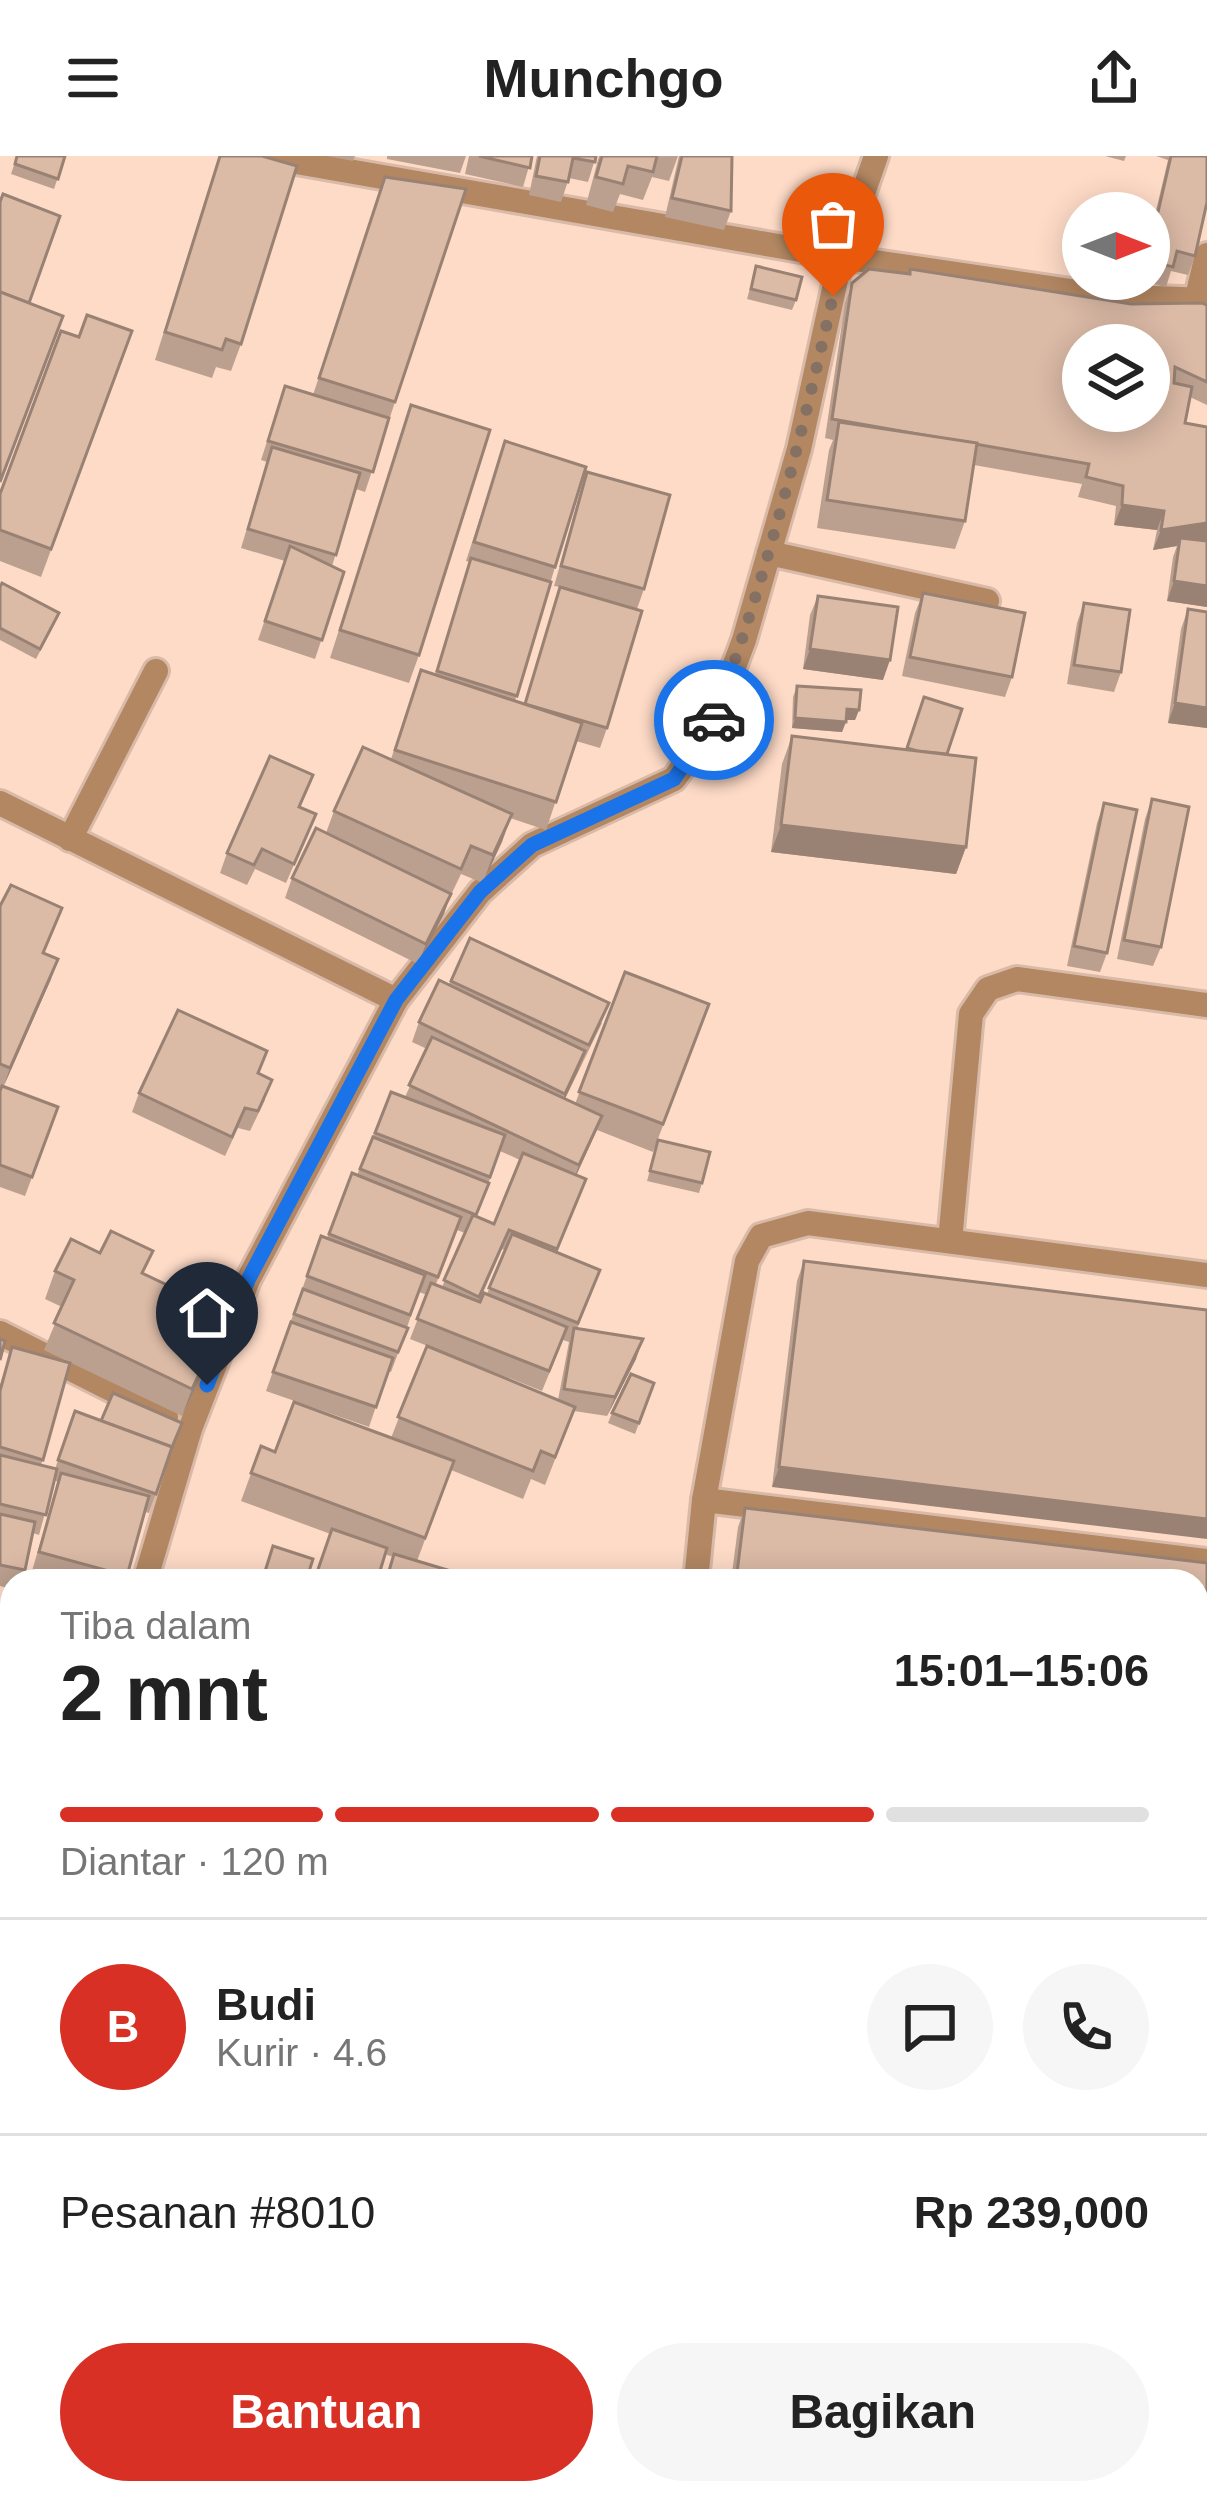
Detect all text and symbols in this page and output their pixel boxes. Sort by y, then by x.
icon: menu [60,45,126,111]
icon: share [1081,45,1147,111]
text: Munchgo [484,48,723,108]
pin [782,173,884,296]
icon: bag [800,191,866,257]
north arrow [1062,192,1170,300]
map controls [1062,192,1170,432]
button: layers [1062,324,1170,432]
courier [654,660,774,780]
icon: car [681,687,747,753]
pin [156,1262,258,1385]
icon: home [174,1280,240,1346]
text: Tiba dalam [60,1604,251,1647]
text: 15:01–15:06 [894,1645,1149,1696]
text: 2 mnt [60,1649,268,1737]
text: Diantar · 120 m [60,1840,329,1883]
button: chat [867,1964,993,2090]
button: phone [1023,1964,1149,2090]
text: Budi [216,1979,316,2030]
text: B [107,2001,139,2052]
text: Kurir · 4.6 [216,2031,387,2074]
text: Pesanan #8010 [60,2187,375,2238]
text: Rp 239,000 [914,2187,1149,2238]
button: Bantuan [60,2343,593,2481]
button: Bagikan [617,2343,1149,2481]

